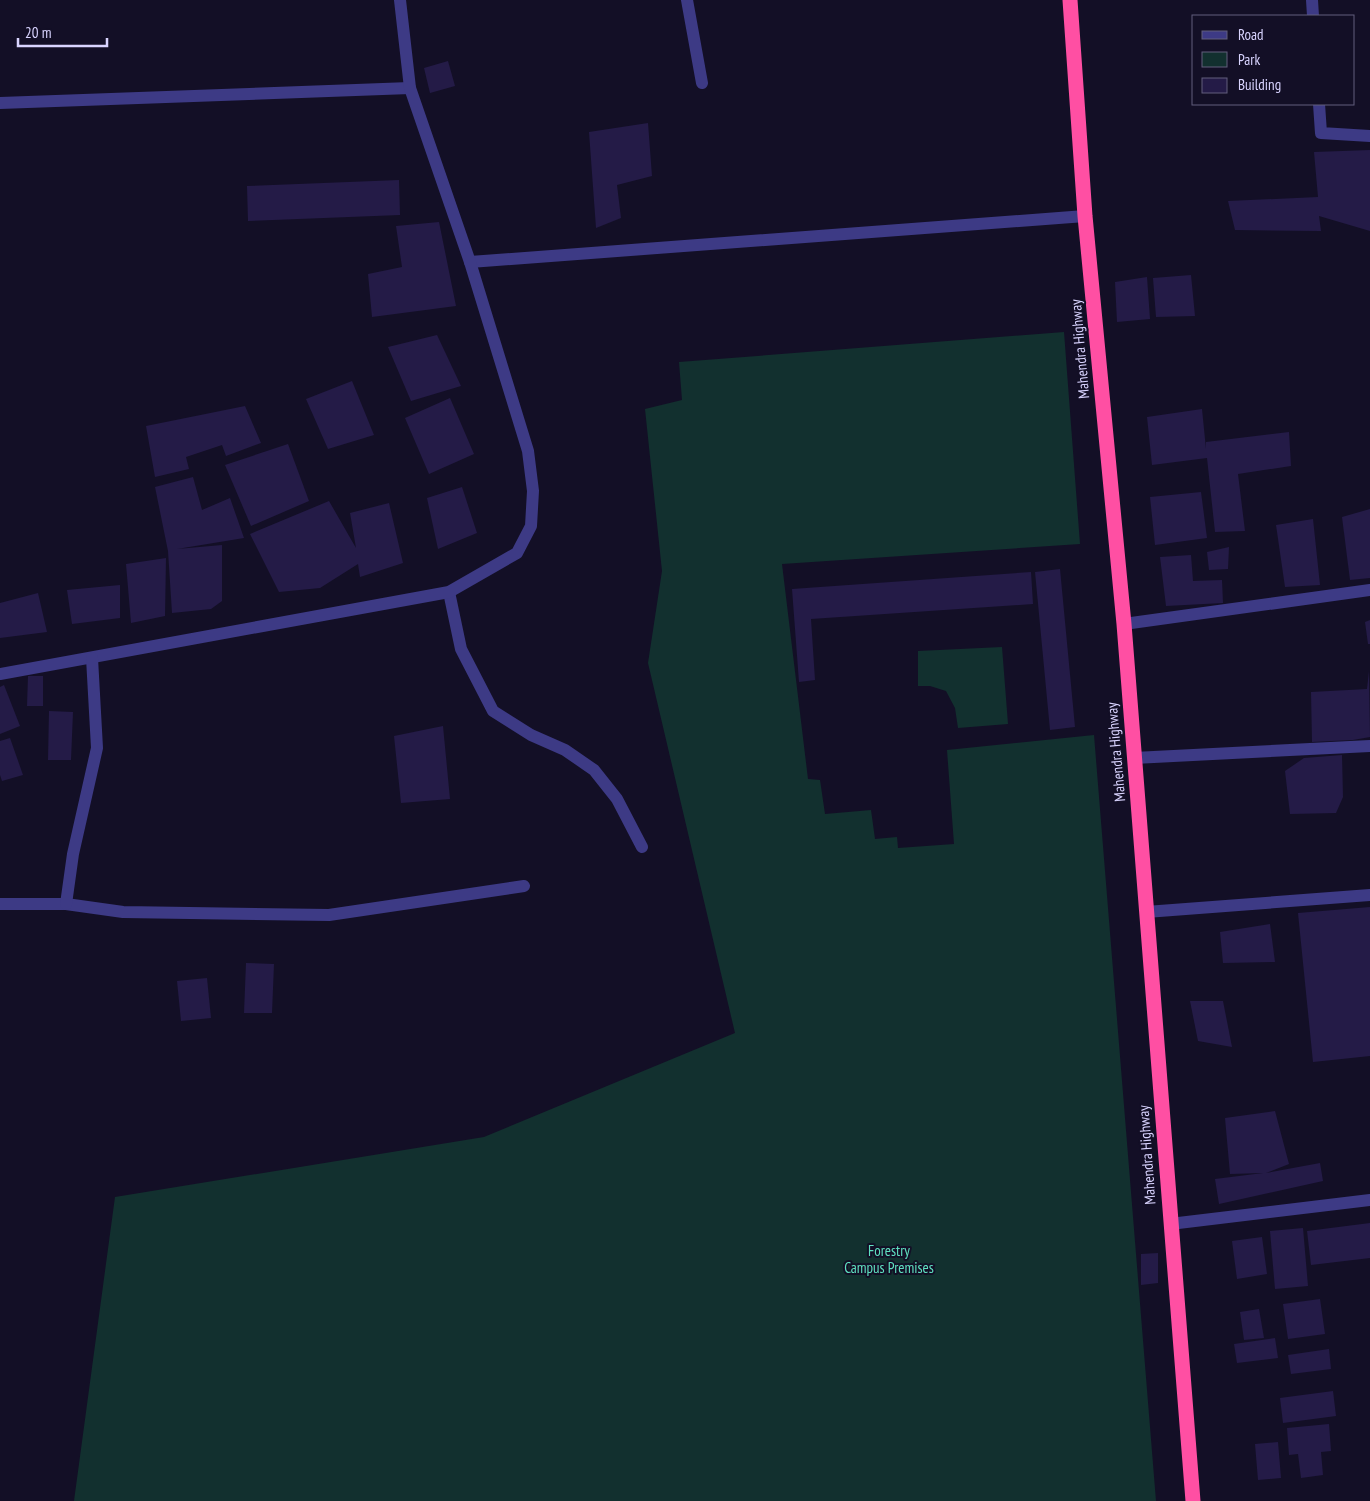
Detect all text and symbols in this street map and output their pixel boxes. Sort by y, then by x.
scale bar [18,15,106,47]
legend [1192,15,1355,105]
text: 20 m [25,23,51,42]
text: Road [1238,25,1264,44]
text: Park [1238,50,1260,69]
text: Building [1238,75,1281,94]
street label: Mahendra Highway [1066,298,1093,399]
street label: Mahendra Highway [1102,701,1129,802]
street label: Mahendra Highway [1134,1104,1159,1205]
park label: Forestry Campus Premises [844,1241,934,1277]

